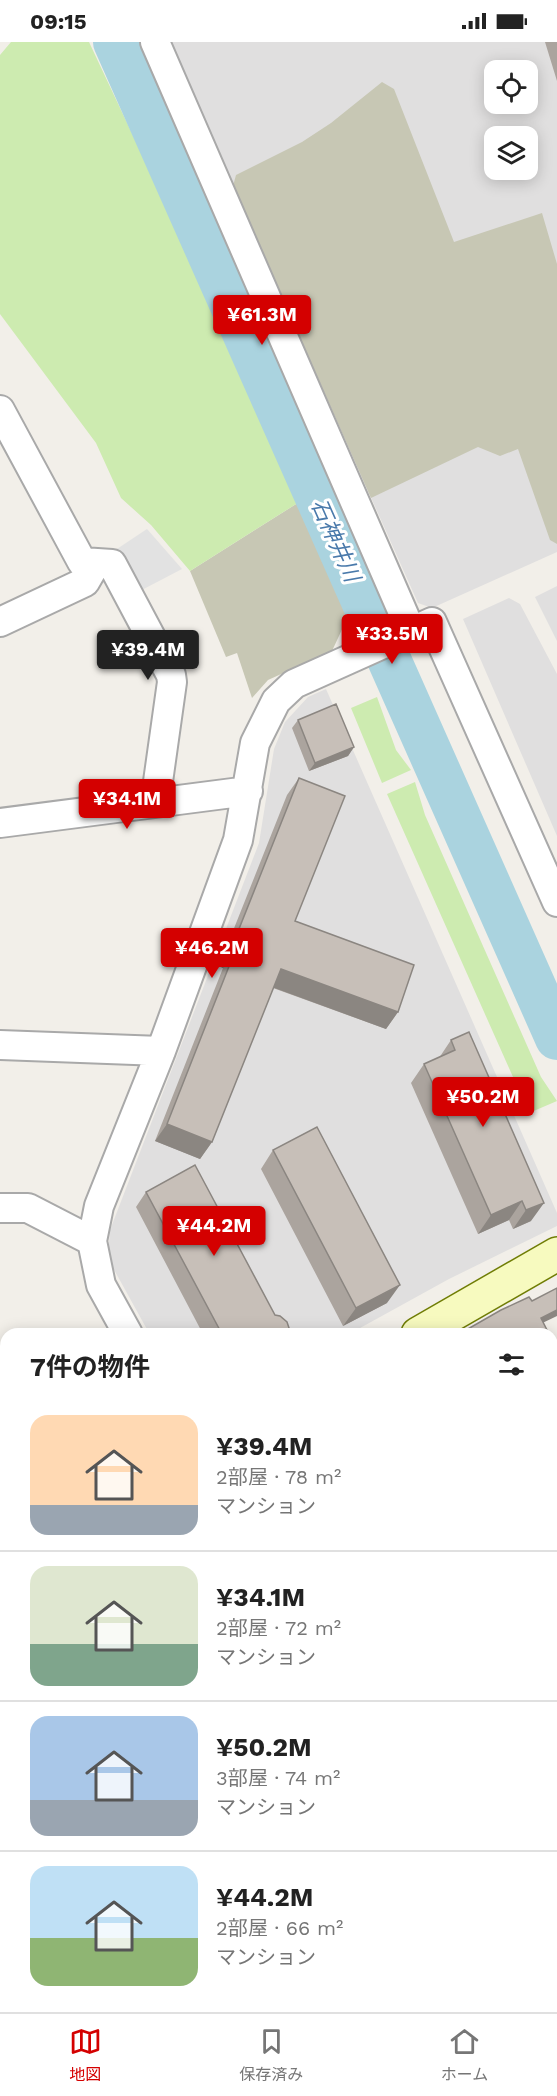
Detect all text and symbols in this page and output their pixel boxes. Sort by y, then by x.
text: 09:15 [30,9,87,34]
map controls [484,60,538,180]
button: locate [484,60,538,114]
button: layers [484,126,538,180]
pin: ¥61.3M [213,295,311,346]
text: ¥61.3M [227,302,297,326]
water label: 石神井川 [306,495,366,587]
pin: ¥33.5M [343,614,441,665]
text: ¥33.5M [356,621,428,645]
pin: ¥39.4M [99,630,197,681]
text: ¥39.4M [111,637,185,661]
pin: ¥34.1M [78,779,176,830]
text: ¥34.1M [93,786,161,810]
pin: ¥46.2M [163,928,261,979]
text: ¥46.2M [175,935,249,959]
pin: ¥50.2M [434,1077,532,1128]
text: ¥50.2M [446,1084,520,1108]
pin: ¥44.2M [165,1206,263,1257]
text: ¥44.2M [177,1213,252,1237]
icon: filters [495,1348,528,1381]
text: 7件の物件 [30,1352,150,1382]
text: ¥39.4M [216,1431,313,1461]
icon: home [78,1439,150,1511]
text: 2部屋 · 78 m² [216,1465,341,1489]
text: マンション [216,1494,316,1518]
text: ¥34.1M [216,1582,305,1612]
icon: home [78,1590,150,1662]
text: 2部屋 · 72 m² [216,1616,341,1640]
text: マンション [216,1645,316,1669]
text: ¥50.2M [216,1732,312,1762]
icon: home [78,1740,150,1812]
text: 3部屋 · 74 m² [216,1766,340,1790]
text: マンション [216,1795,316,1819]
text: ¥44.2M [216,1882,314,1912]
icon: home [78,1890,150,1962]
text: 2部屋 · 66 m² [216,1916,343,1940]
text: マンション [216,1945,316,1969]
tab: 地図 [69,2025,102,2085]
tab: 保存済み [239,2025,303,2085]
tab: ホーム [441,2025,488,2085]

